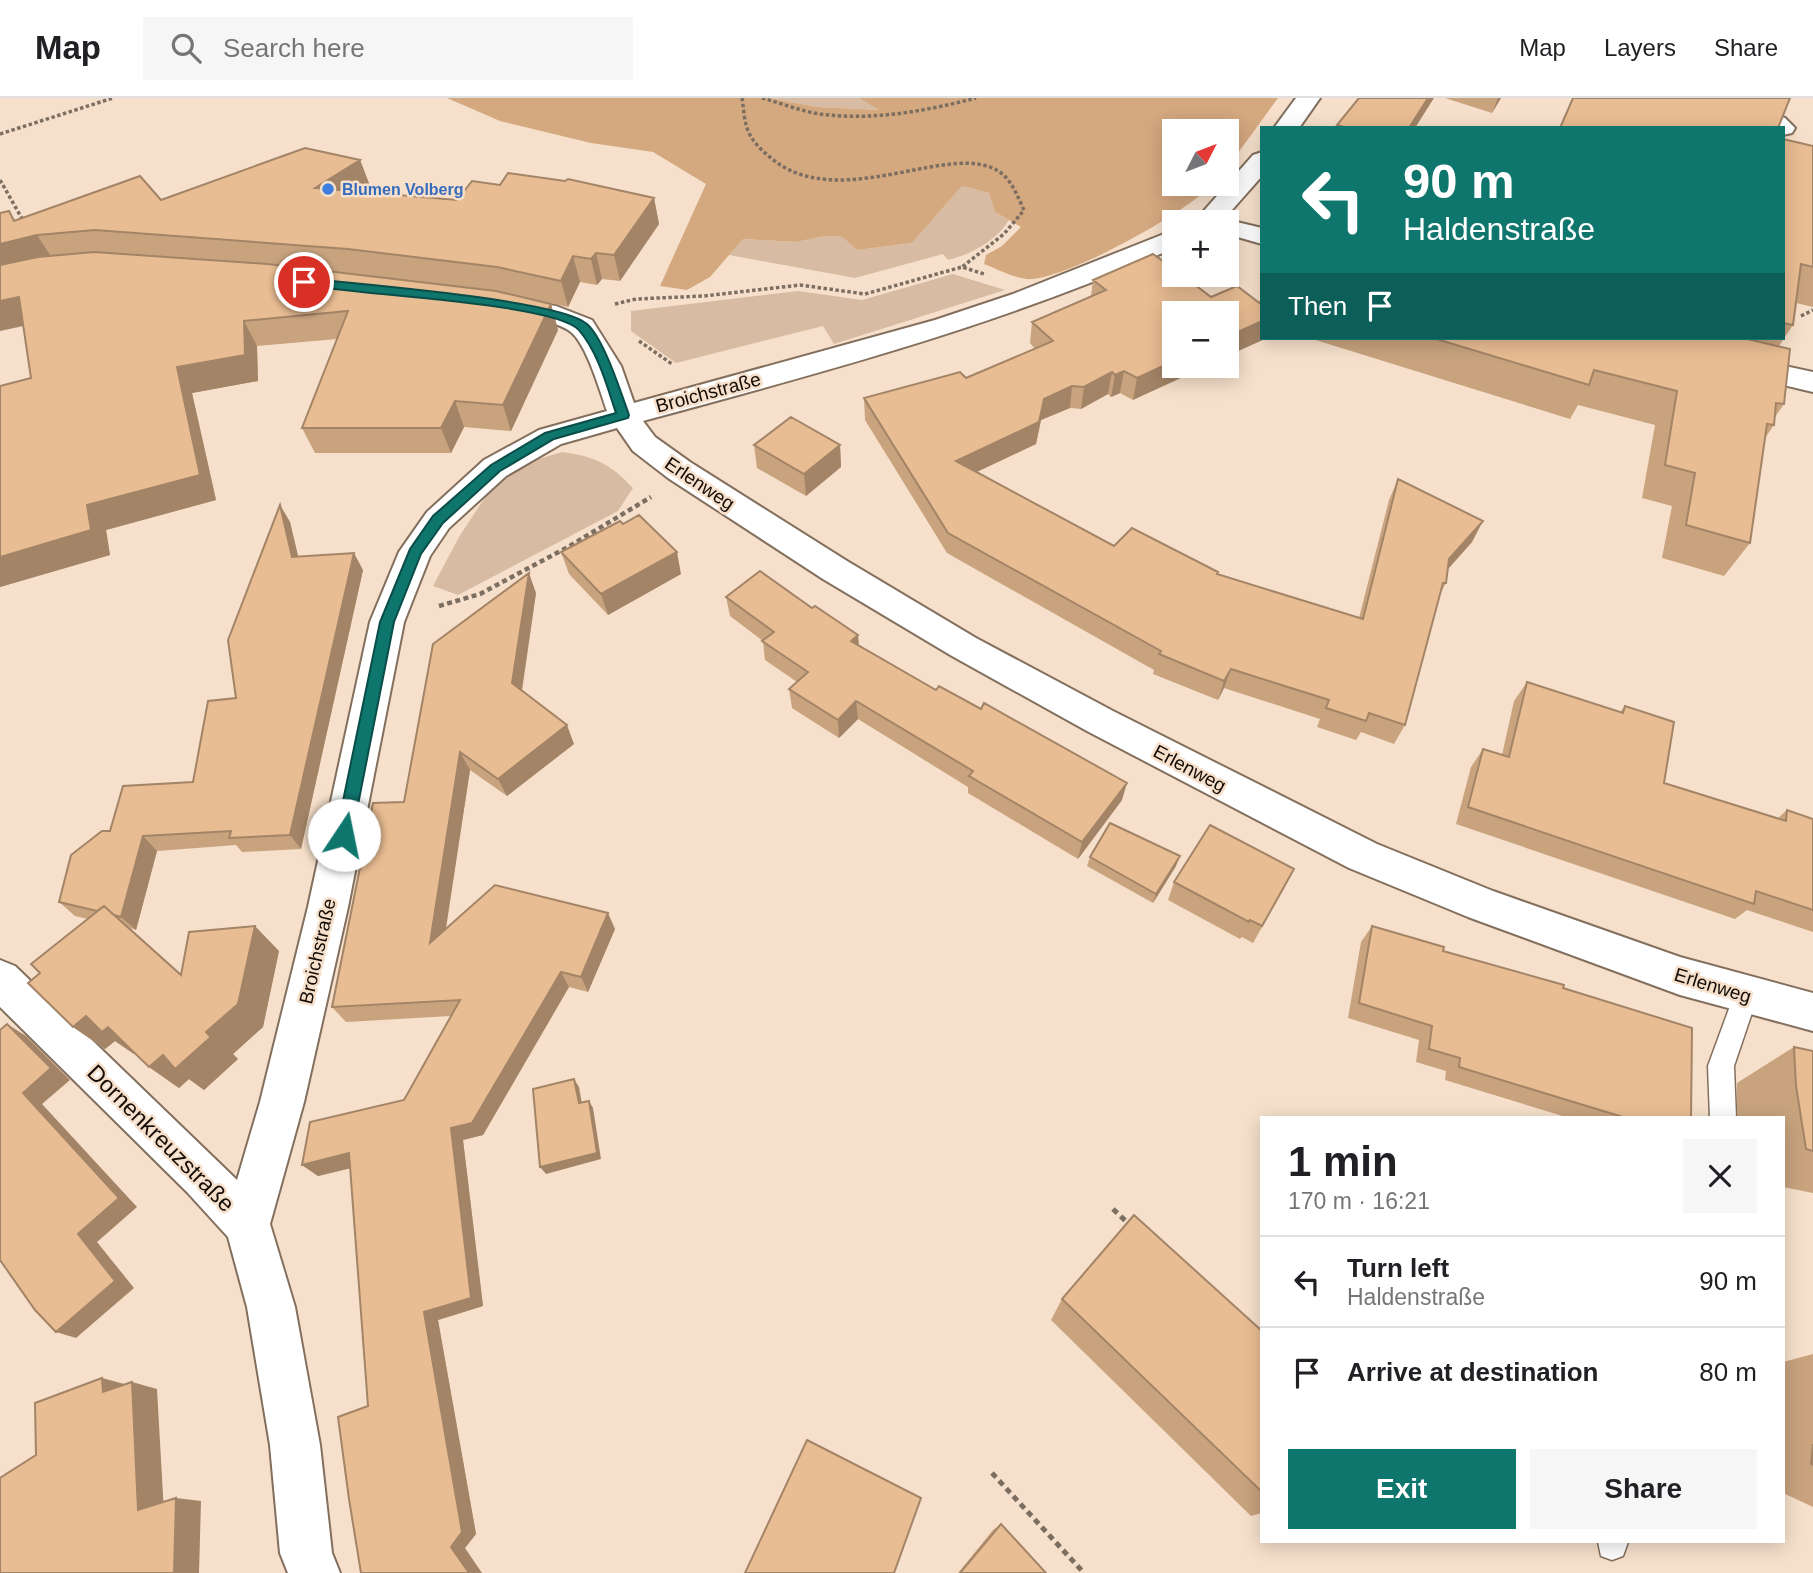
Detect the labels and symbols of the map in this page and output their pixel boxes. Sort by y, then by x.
north arrow [1162,119,1239,196]
marker: Blumen Volberg [320,181,336,197]
place label: Blumen Volberg [342,181,464,198]
pin [274,252,334,312]
street label: Broichstraße [653,368,763,417]
street label: Erlenweg [661,453,738,514]
street label: Erlenweg [1150,741,1230,796]
position arrow [307,798,381,872]
street label: Broichstraße [295,896,340,1006]
street label: Erlenweg [1672,964,1754,1007]
street label: Dornenkreuzstraße [82,1059,240,1217]

